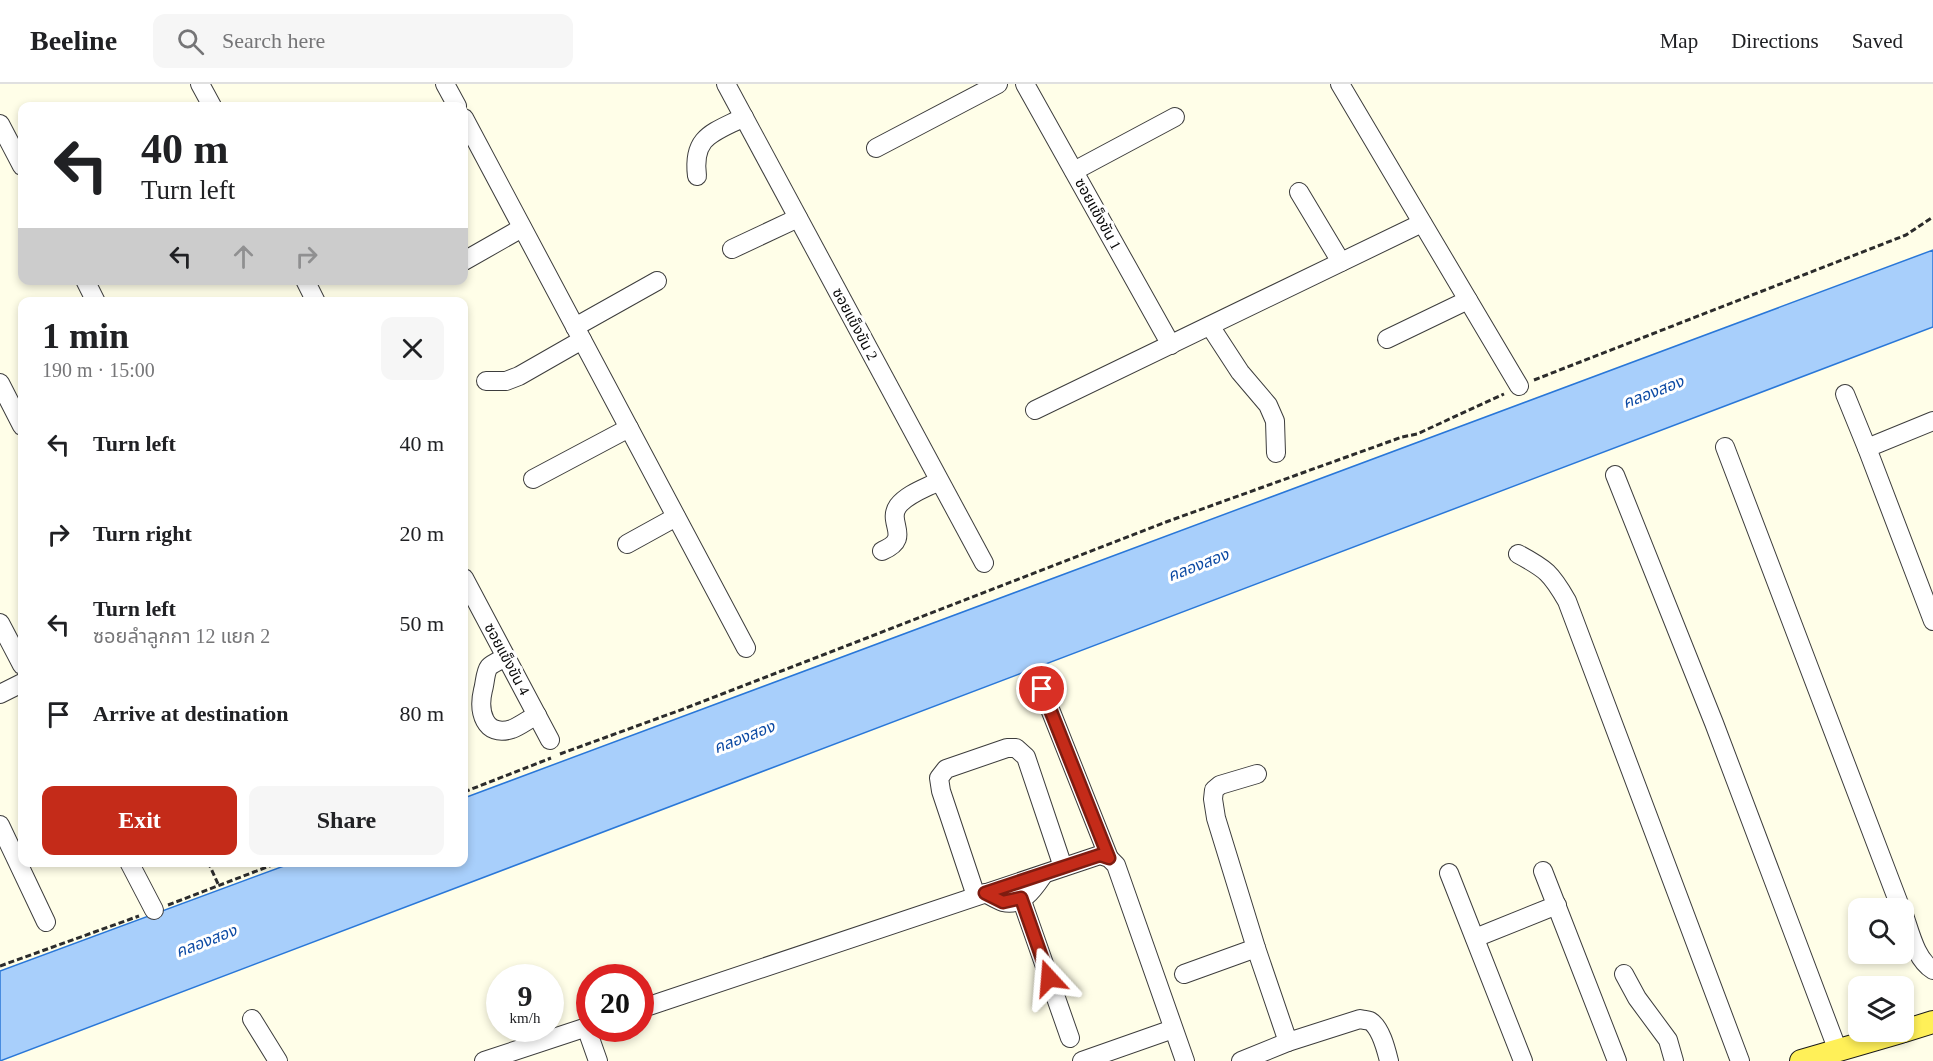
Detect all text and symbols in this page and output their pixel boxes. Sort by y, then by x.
search box [153,14,573,68]
text: Beeline [30,25,117,56]
icon: search [174,25,207,58]
text: Search here [222,28,325,53]
text: Map [1660,29,1698,53]
text: Directions [1731,29,1819,53]
text: Saved [1852,29,1903,53]
icon: left [42,126,120,204]
text: 40 m [141,126,229,172]
text: Turn left [141,175,235,205]
street label: ซอยแข็งขัน 1 [1072,175,1125,252]
icon: left [164,240,197,273]
icon: ahead [227,240,260,273]
icon: right [290,240,323,273]
street label: ซอยแข็งขัน 2 [829,285,882,363]
text: 1 min [42,316,129,356]
button: close [381,317,444,380]
text: 190 m · 15:00 [42,359,155,381]
water label: คลองสอง [1620,372,1687,411]
icon: left [42,428,75,461]
text: Turn left [93,431,176,456]
text: 40 m [399,431,444,456]
icon: right [42,518,75,551]
text: Turn right [93,521,192,546]
text: 20 m [399,521,444,546]
water label: คลองสอง [1165,545,1232,584]
text: Turn left [93,596,176,621]
icon: left [42,608,75,641]
text: 50 m [399,611,444,636]
street label: ซอยแข็งขัน 4 [481,620,534,698]
text: ซอยลําลูกกา 12 แยก 2 [93,625,270,647]
pin [1016,663,1067,714]
icon: arrive [1025,672,1058,705]
icon: arrive [42,698,75,731]
text: Arrive at destination [93,701,289,726]
text: 80 m [399,701,444,726]
water label: คลองสอง [711,717,778,756]
button: Exit [42,786,237,855]
button: Share [249,786,444,855]
map controls [1848,898,1914,1042]
button: search [1848,898,1914,964]
water label: คลองสอง [173,921,240,960]
position arrow [1017,946,1081,1010]
speed limit sign: 20 [576,964,654,1042]
button: layers [1848,976,1914,1042]
text: 9 [518,979,533,1012]
text: km/h [510,1010,540,1026]

